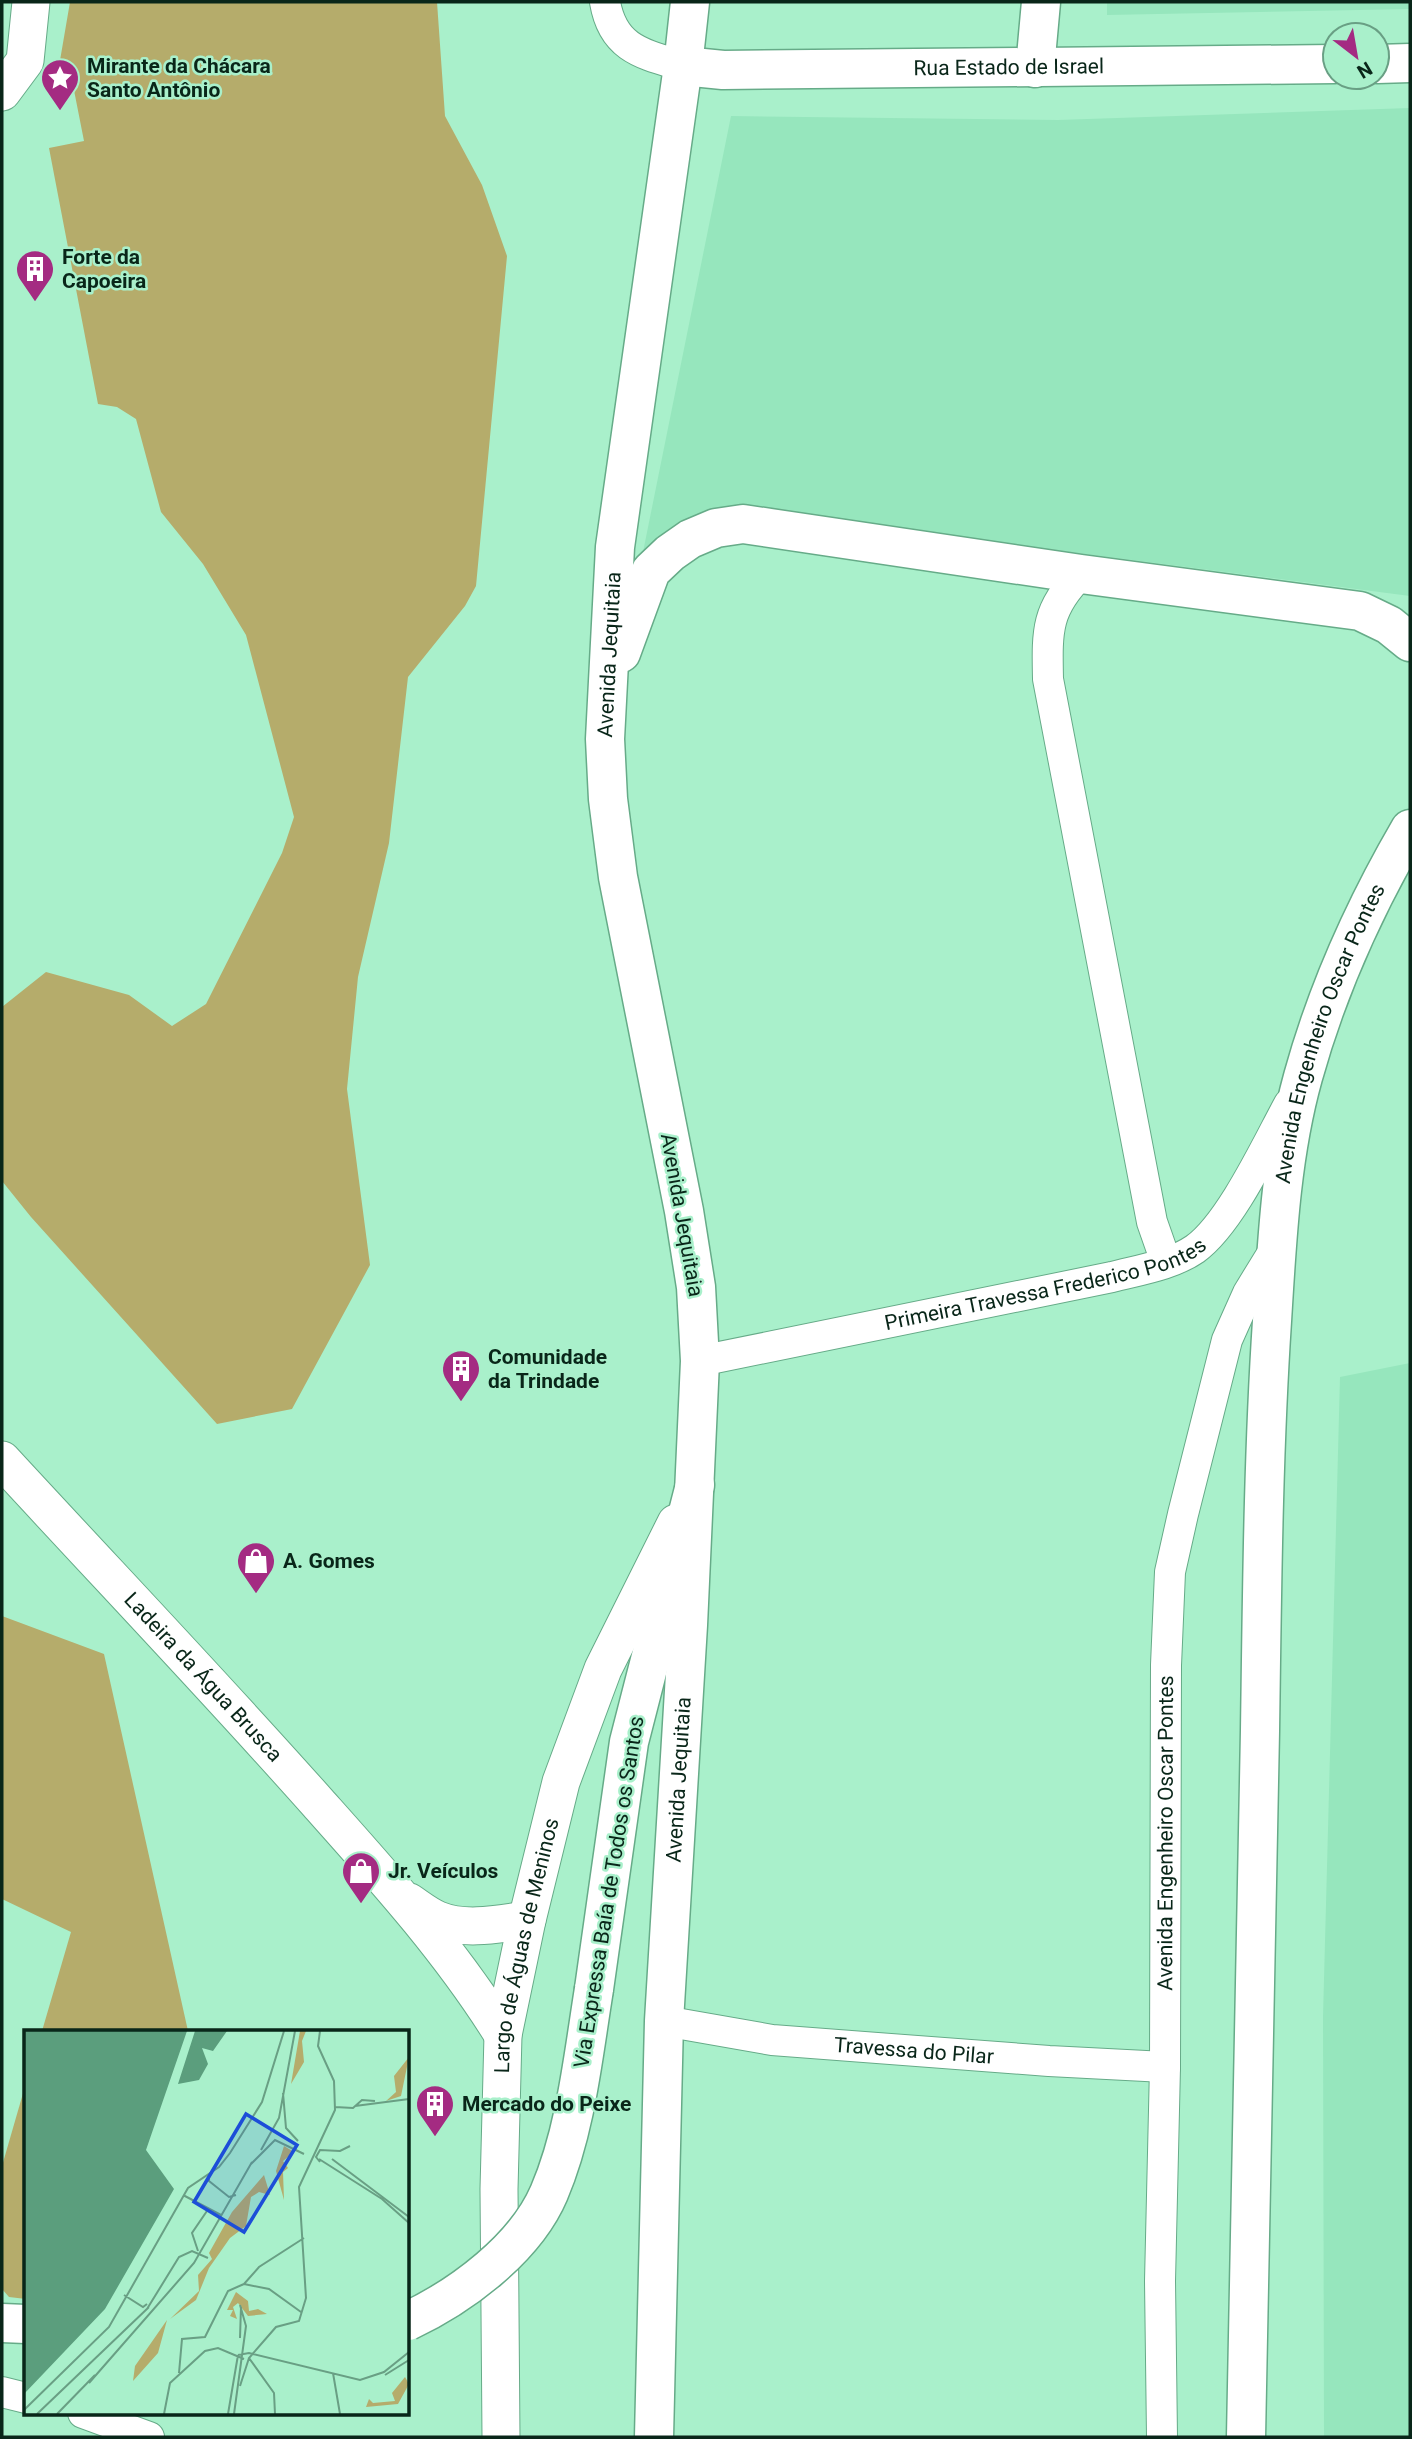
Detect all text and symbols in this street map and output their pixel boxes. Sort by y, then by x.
north arrow [1321,21,1391,91]
place label: Mirante da Chácara Santo Antônio [87,54,271,102]
street label: Rua Estado de Israel [913,54,1104,80]
place icon: Mirante da Chácara Santo Antônio [39,57,81,112]
text: N [1353,57,1376,83]
place label: Forte da Capoeira [62,245,146,293]
building icon: Forte da Capoeira [14,248,56,303]
street label: Avenida Jequitaia [593,571,626,738]
street label: Avenida Engenheiro Oscar Pontes [1271,880,1390,1185]
street label: Avenida Jequitaia [656,1131,708,1299]
street label: Primeira Travessa Frederico Pontes [882,1233,1211,1335]
place label: Comunidade da Trindade [488,1345,607,1393]
building icon: Comunidade da Trindade [440,1348,482,1403]
shop icon: A. Gomes [235,1540,277,1595]
place label: A. Gomes [283,1549,375,1573]
street label: Ladeira da Água Brusca [119,1587,287,1767]
street label: Avenida Engenheiro Oscar Pontes [1153,1675,1178,1991]
street label: Avenida Jequitaia [662,1696,696,1863]
street label: Via Expressa Baía de Todos os Santos [569,1714,649,2070]
street label: Largo de Águas de Meninos [490,1816,564,2074]
shop icon: Jr. Veículos [340,1850,382,1905]
place label: Jr. Veículos [388,1859,499,1883]
inset map [24,2030,410,2414]
street label: Travessa do Pilar [833,2033,995,2069]
building icon: Mercado do Peixe [414,2083,456,2138]
place label: Mercado do Peixe [462,2092,631,2116]

